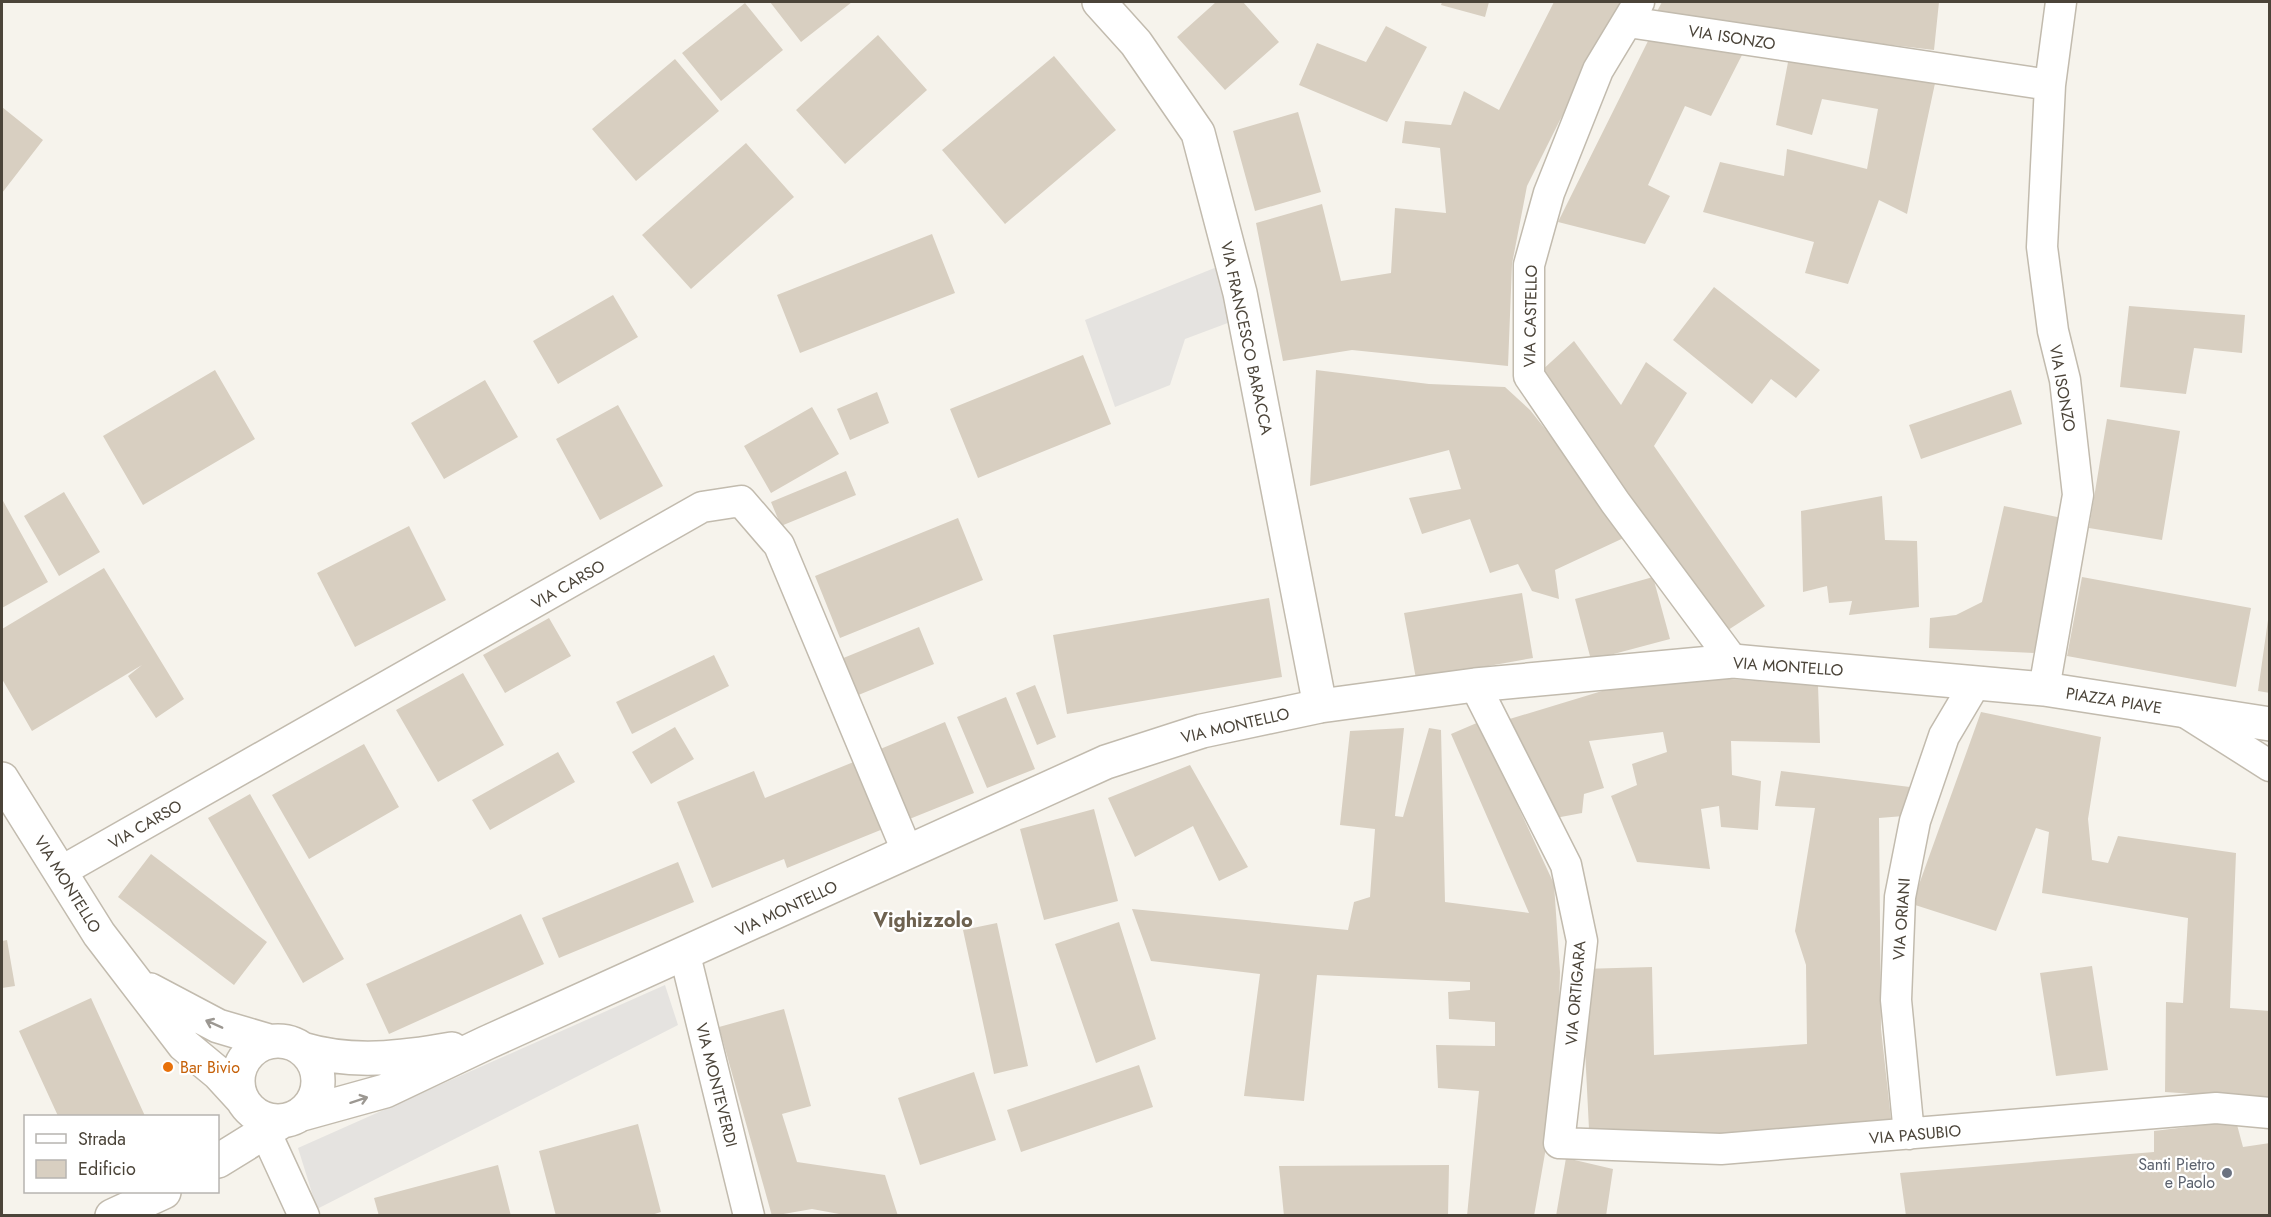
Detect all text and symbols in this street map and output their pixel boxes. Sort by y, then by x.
street label: VIA ISONZO [1687,19,1777,56]
street label: VIA FRANCESCO BARACCA [1215,239,1278,437]
street label: VIA CASTELLO [1518,264,1543,368]
street label: VIA ISONZO [2044,343,2081,433]
street label: VIA CARSO [527,554,609,615]
street label: VIA MONTELLO [1732,651,1844,682]
street label: PIAZZA PIAVE [2064,682,2164,719]
street label: VIA MONTELLO [1179,702,1292,749]
street label: VIA CARSO [104,794,186,855]
street label: VIA MONTELLO [29,831,107,937]
street label: VIA MONTELLO [731,875,841,942]
street label: VIA ORIANI [1887,877,1916,961]
district label: Vighizzolo [872,906,973,935]
street label: VIA ORTIGARA [1559,939,1592,1046]
one-way arrow [205,1017,223,1029]
street label: VIA MONTEVERDI [690,1021,743,1150]
place label: Bar Bivio [180,1056,240,1079]
marker: Bar Bivio [161,1060,175,1074]
one-way arrow [349,1094,368,1105]
legend [24,1115,219,1193]
street label: VIA PASUBIO [1868,1119,1962,1150]
text: Strada [78,1126,126,1152]
place label: Santi Pietro e Paolo [2138,1153,2215,1194]
text: Edificio [78,1156,136,1182]
marker: Santi Pietro e Paolo [2220,1166,2234,1180]

